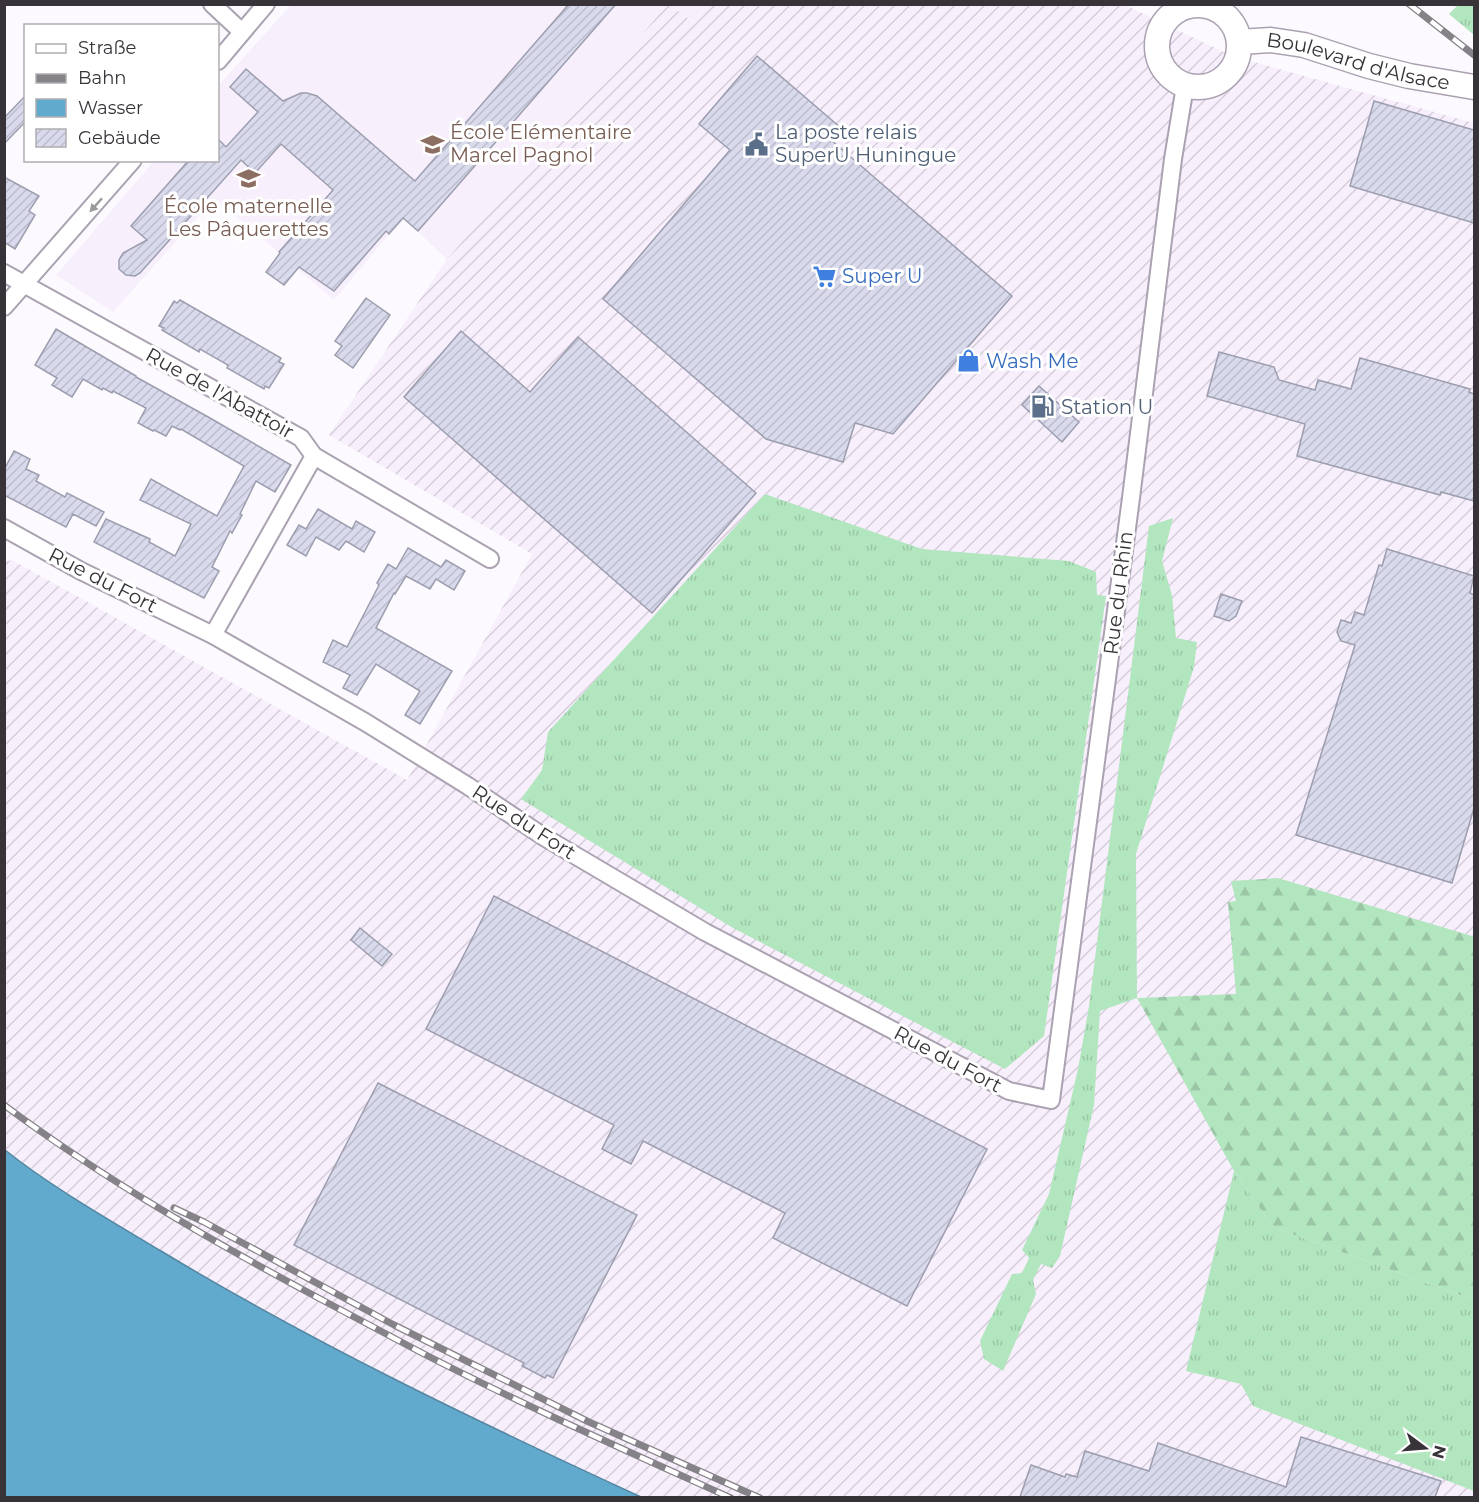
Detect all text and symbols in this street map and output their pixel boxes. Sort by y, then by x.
legend [24,24,219,162]
street label: Boulevard d'Alsace [1265,27,1452,95]
text: Straße [78,37,137,59]
text: Bahn [78,67,127,89]
text: Wasser [78,97,143,119]
place label: École Elémentaire Marcel Pagnol [450,120,632,167]
place label: La poste relais SuperU Huningue [775,120,956,167]
text: Gebäude [78,127,161,149]
school or university icon: École Elémentaire Marcel Pagnol [419,131,445,157]
public building icon: La poste relais SuperU Huningue [744,131,770,157]
school or university icon: École maternelle Les Pâquerettes [235,166,261,192]
place label: École maternelle Les Pâquerettes [164,194,332,241]
one-way arrow [89,197,102,213]
supermarket icon: Super U [811,263,837,289]
place label: Super U [842,264,922,288]
street label: Rue de l'Abattoir [142,342,298,444]
shop icon: Wash Me [955,348,981,374]
place label: Wash Me [986,349,1079,373]
fuel station icon: Station U [1030,394,1056,420]
place label: Station U [1061,395,1153,419]
street label: Rue du Rhin [1099,530,1137,656]
street label: Rue du Fort [45,542,161,618]
street label: Rue du Fort [468,780,580,864]
street label: Rue du Fort [890,1021,1006,1097]
north arrow [1395,1418,1455,1478]
text: N [1428,1443,1450,1461]

